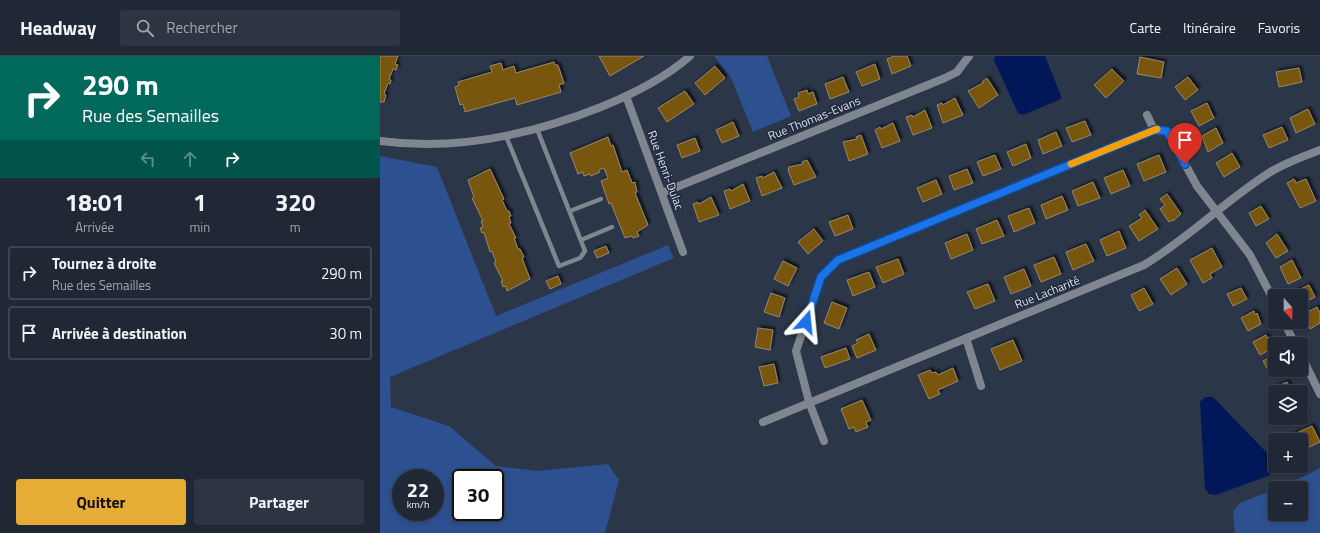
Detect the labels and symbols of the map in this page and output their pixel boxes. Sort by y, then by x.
street label: Rue Thomas-Evans [765,91,864,145]
pin [1168,123,1202,164]
street label: Rue Henri-Dulac [643,128,689,212]
street label: Rue Lacharité [1011,270,1083,314]
north arrow [1268,289,1308,329]
position arrow [785,301,827,343]
speed limit sign: 30 [452,469,504,521]

